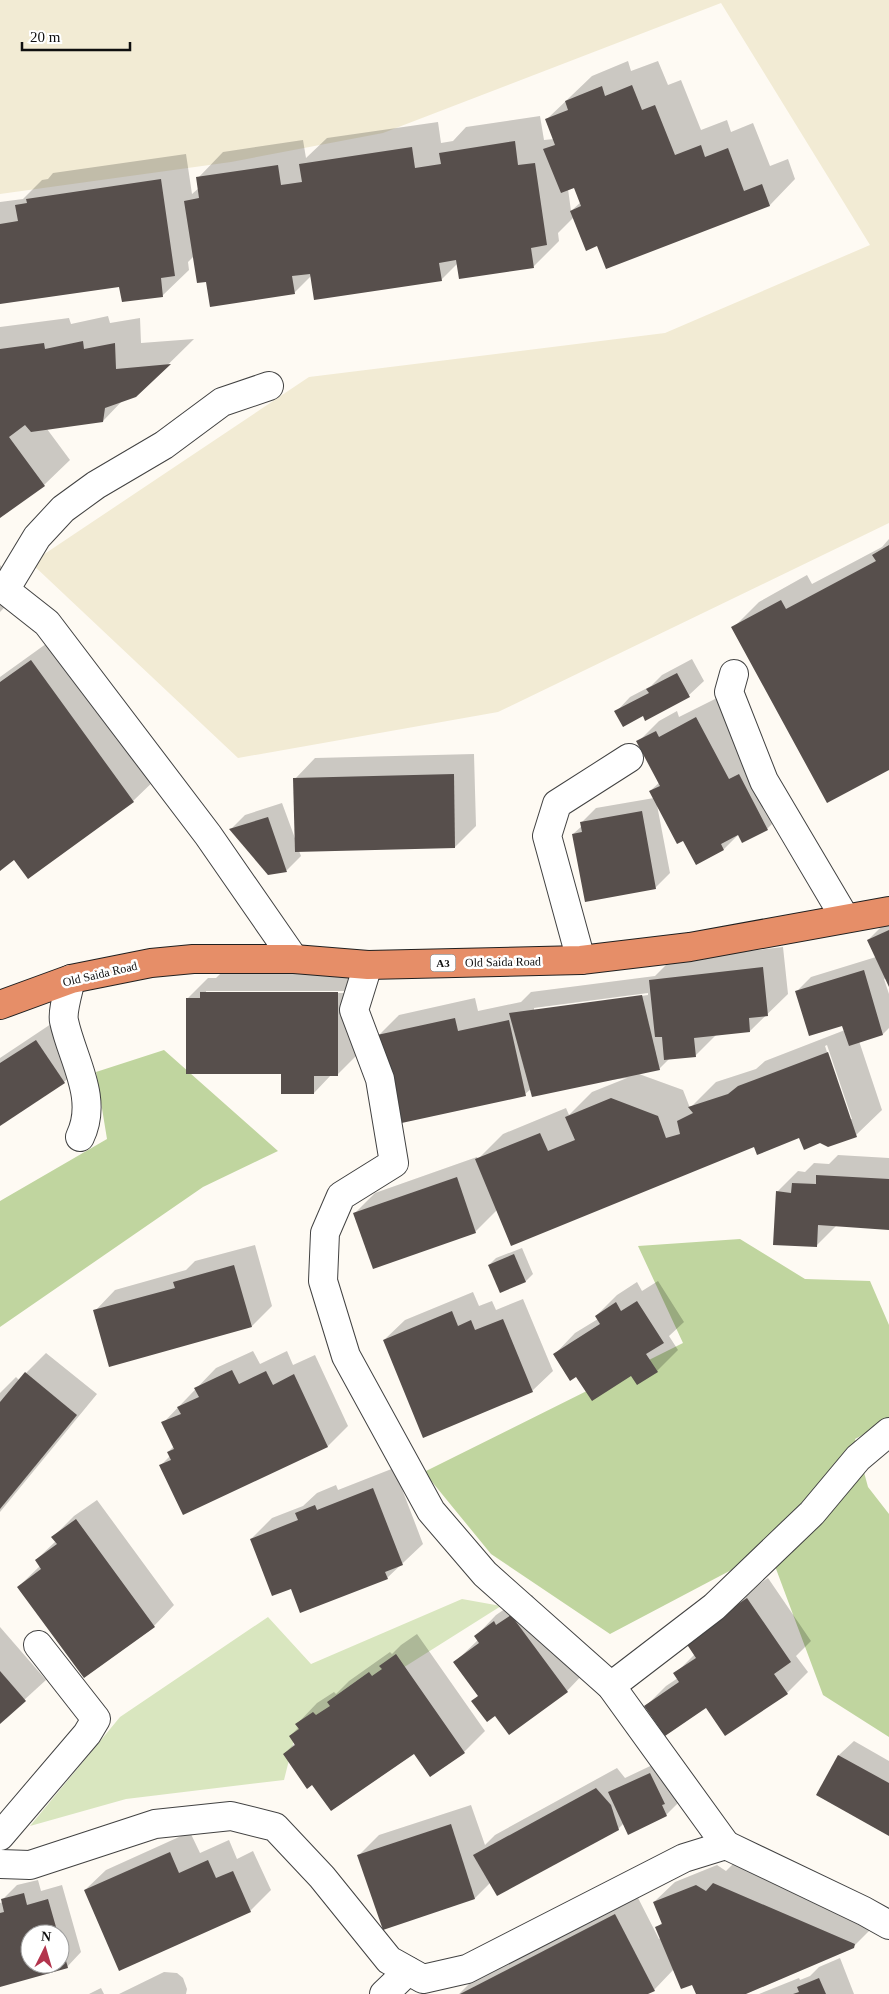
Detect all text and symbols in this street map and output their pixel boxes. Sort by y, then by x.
scale bar [22,20,130,52]
text: 20 m [30,29,61,45]
road number: A3 [430,954,456,971]
street label: Old Saida Road [465,954,541,970]
street label: Old Saida Road [61,959,139,989]
north arrow [20,1924,70,1974]
text: N [40,1929,52,1944]

